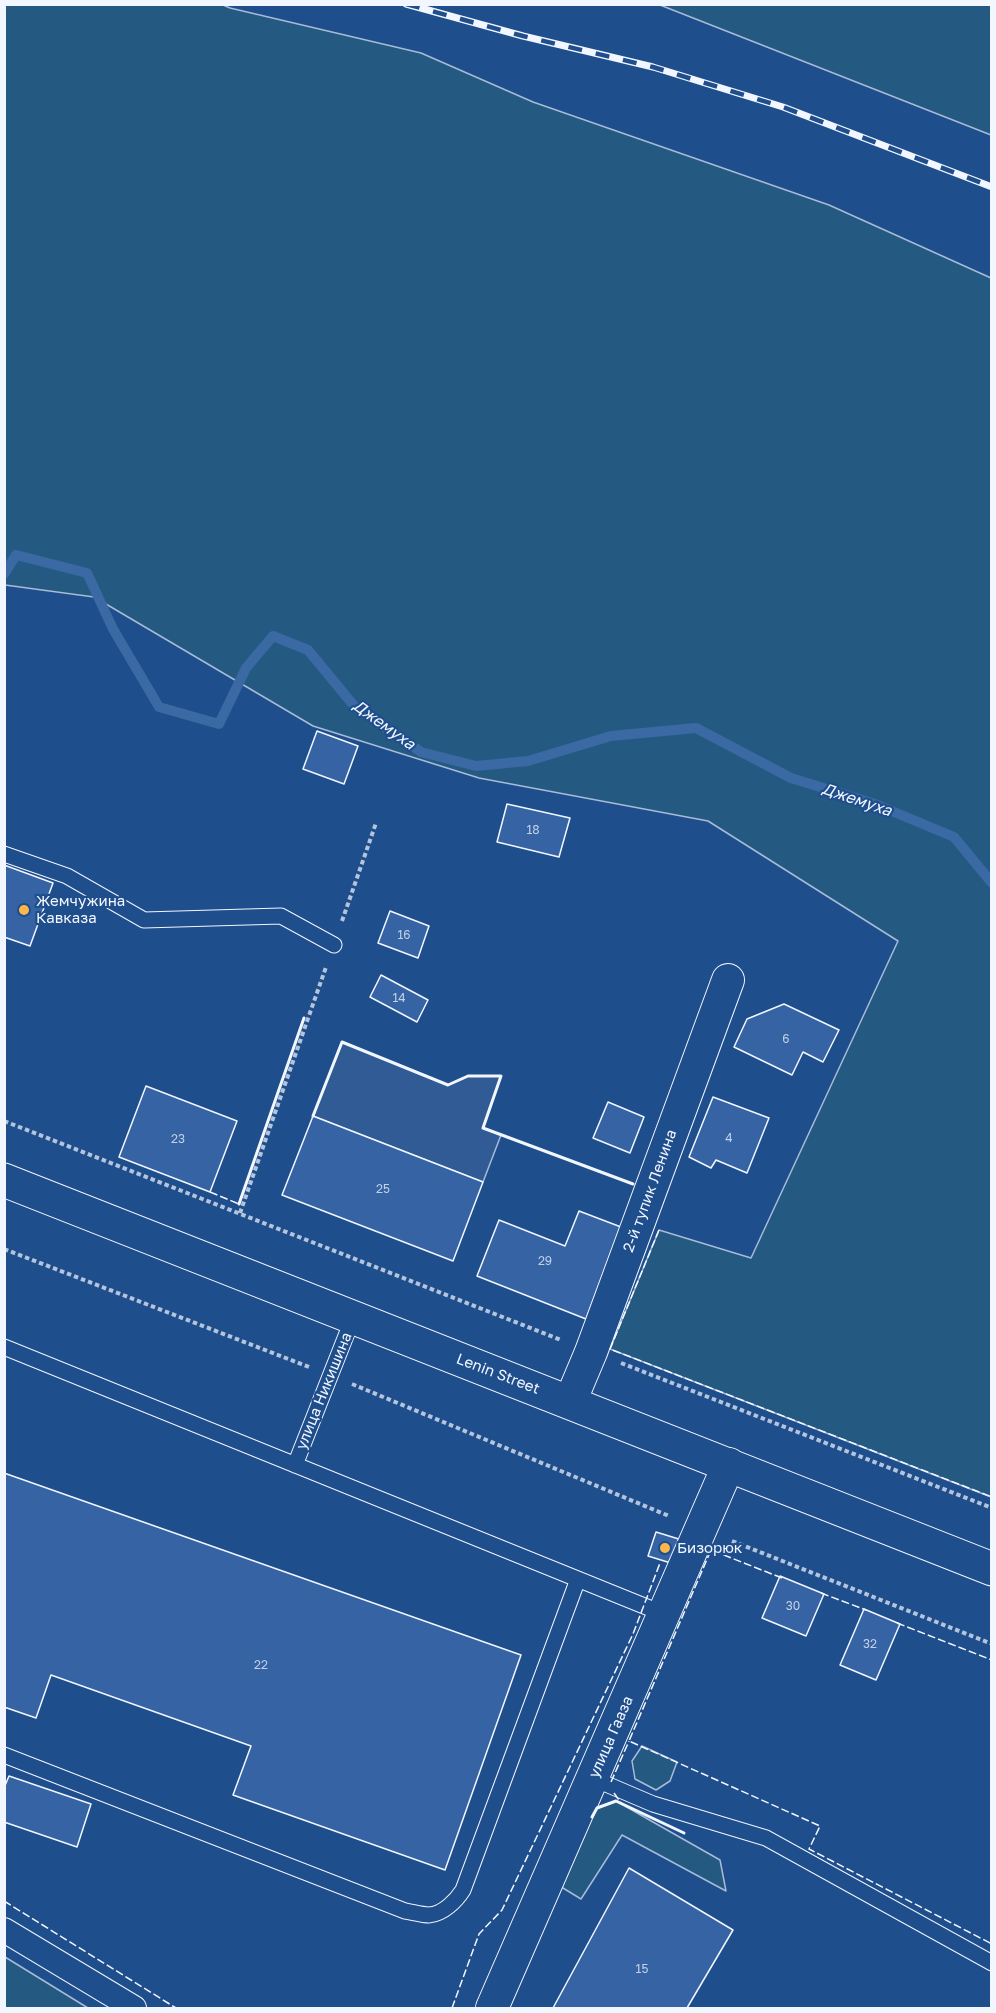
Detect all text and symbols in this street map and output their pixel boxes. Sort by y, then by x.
water label: Джемуха [349,696,419,754]
water label: Джемуха [820,779,894,821]
house number: 18 [526,823,540,837]
place label: Жемчужина Кавказа [36,892,125,927]
marker: Жемчужина Кавказа [17,903,31,917]
house number: 16 [397,928,411,942]
house number: 14 [392,991,406,1005]
house number: 6 [782,1032,790,1046]
street label: 2-й тупик Ленина [619,1127,681,1255]
house number: 4 [725,1131,733,1145]
house number: 23 [171,1132,185,1146]
house number: 25 [376,1182,390,1196]
house number: 29 [538,1254,552,1268]
street label: улица Никишина [292,1330,356,1452]
street label: Lenin Street [454,1350,542,1398]
place label: Бизорюк [677,1539,742,1557]
marker: Бизорюк [658,1541,672,1555]
house number: 30 [786,1599,800,1613]
house number: 32 [863,1637,877,1651]
house number: 22 [254,1658,268,1672]
street label: улица Гааза [585,1693,637,1781]
house number: 15 [636,1962,648,1976]

